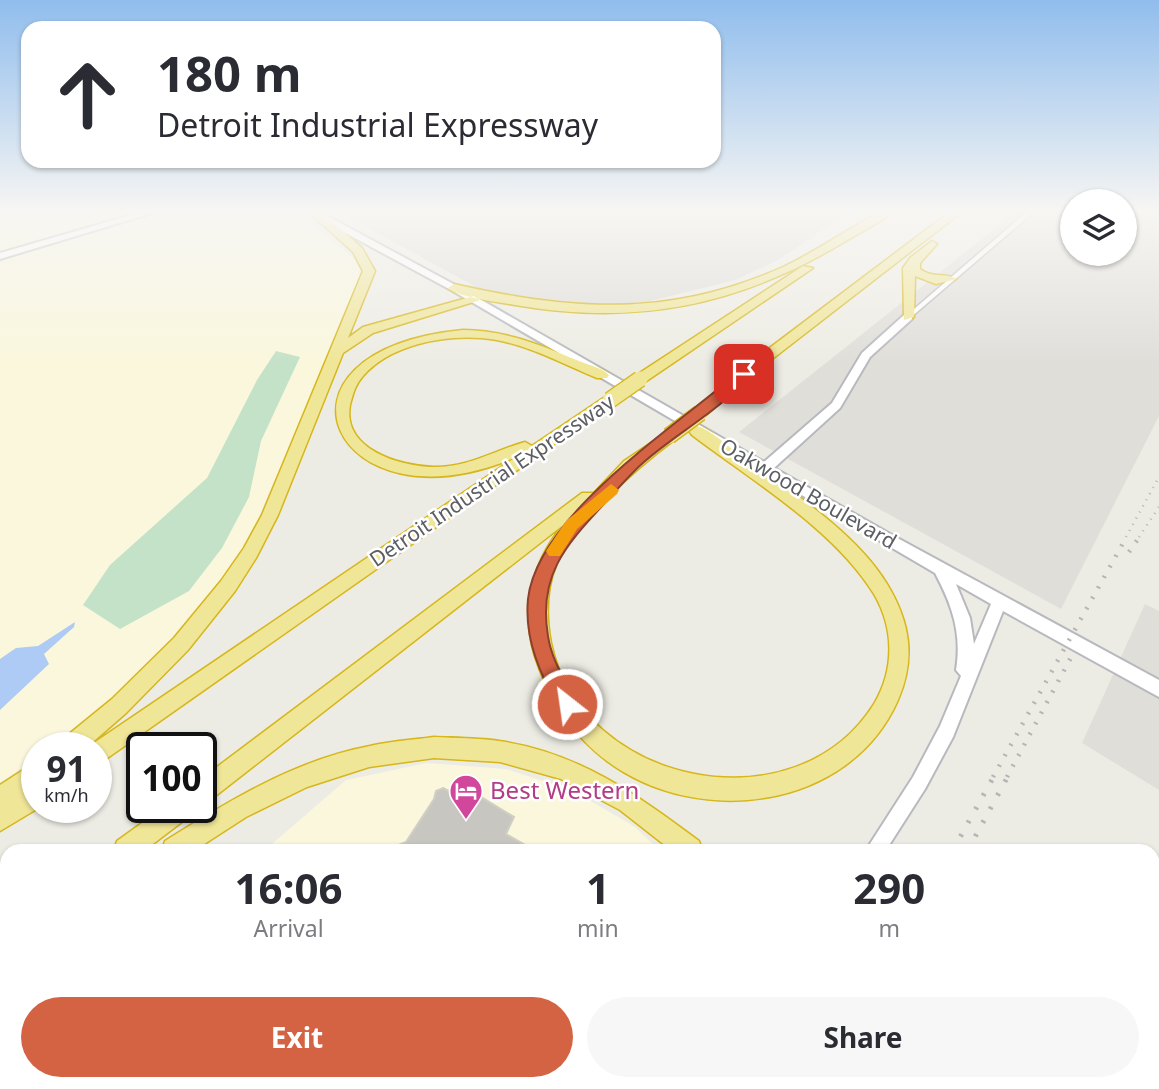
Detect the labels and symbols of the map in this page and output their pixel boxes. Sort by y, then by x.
pin [714,344,774,404]
street label: Detroit Industrial Expressway [364,387,619,573]
street label: Oakwood Boulevard [715,431,902,555]
position arrow [530,667,604,741]
speed limit sign: 100 [126,732,217,823]
hotel icon: Best Western [447,772,485,821]
place label: Best Western [490,773,639,806]

